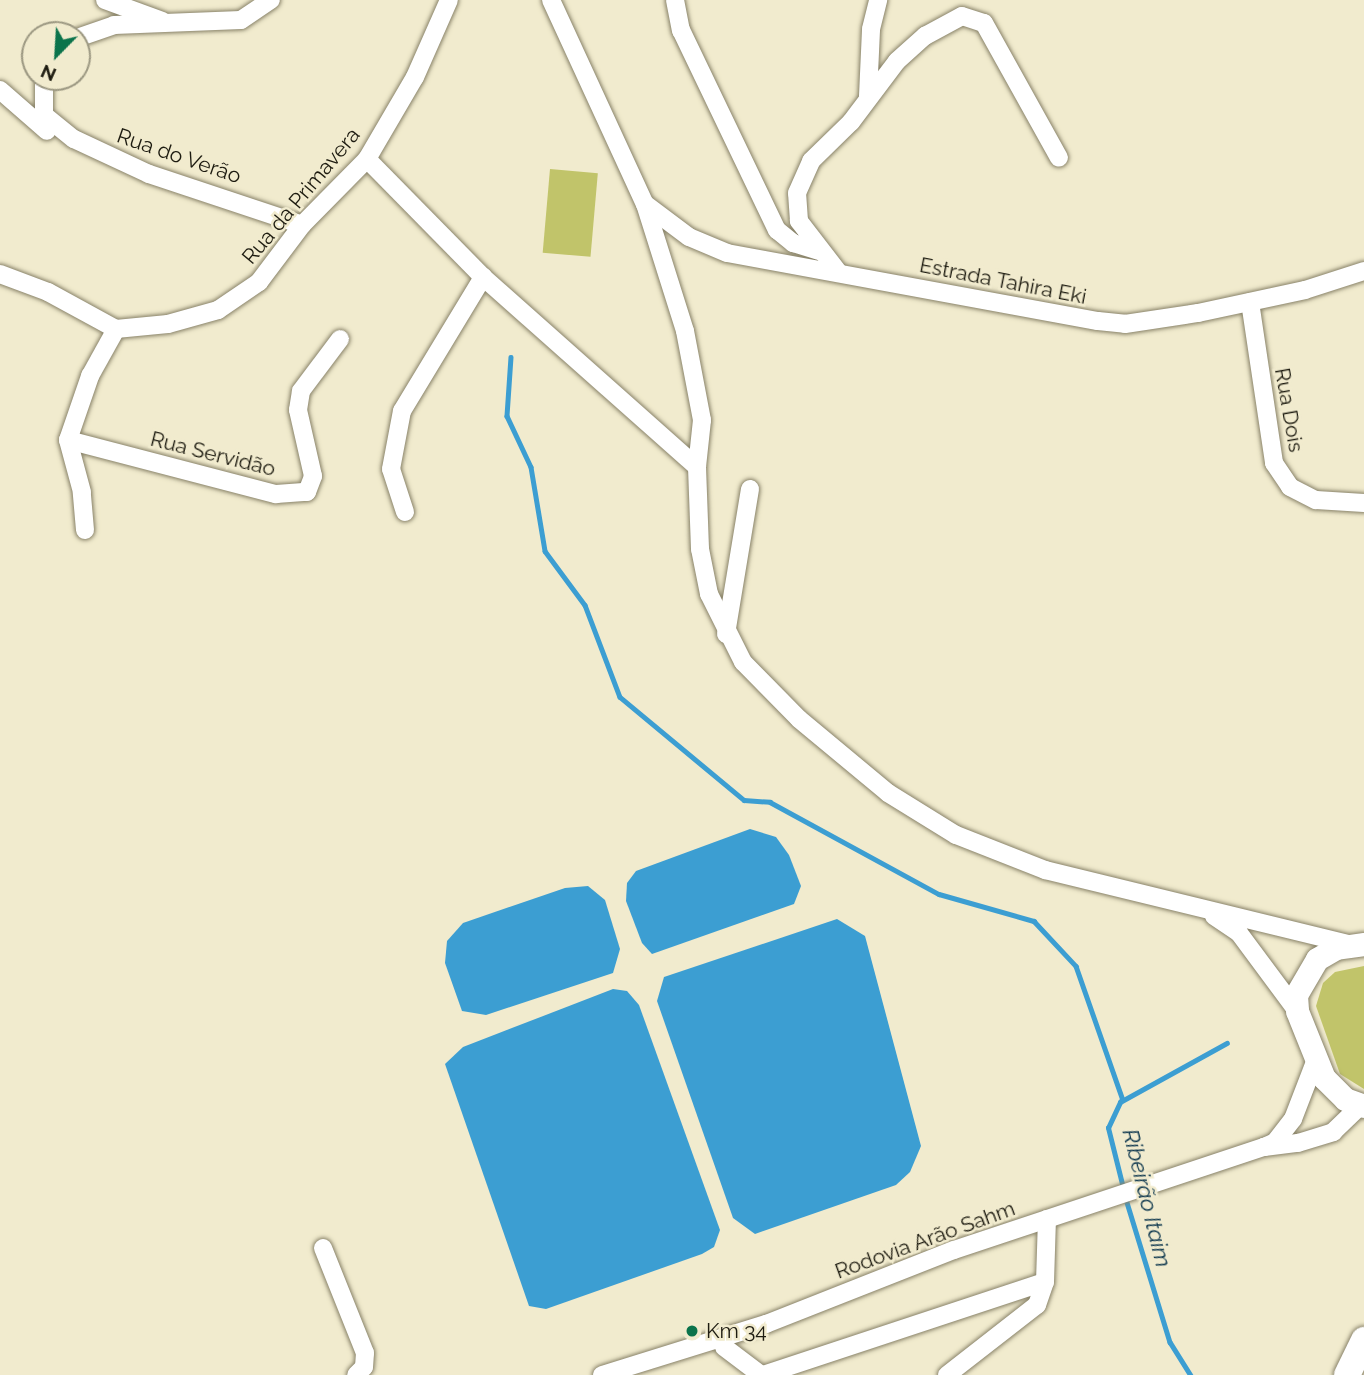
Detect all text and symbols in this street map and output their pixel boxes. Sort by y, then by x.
north arrow [21,21,91,91]
text: N [37,60,59,86]
street label: Rua do Verão [113,123,245,189]
street label: Rua da Primavera [237,123,365,269]
street label: Estrada Tahira Eki [917,252,1089,310]
street label: Rua Dois [1269,366,1309,454]
street label: Rua Servidão [148,426,278,482]
water label: Ribeirão Itaim [1116,1126,1178,1270]
street label: Rodovia Arão Sahm [831,1196,1019,1284]
place label: Km 34 [706,1318,767,1344]
marker: Km 34 [684,1323,700,1339]

